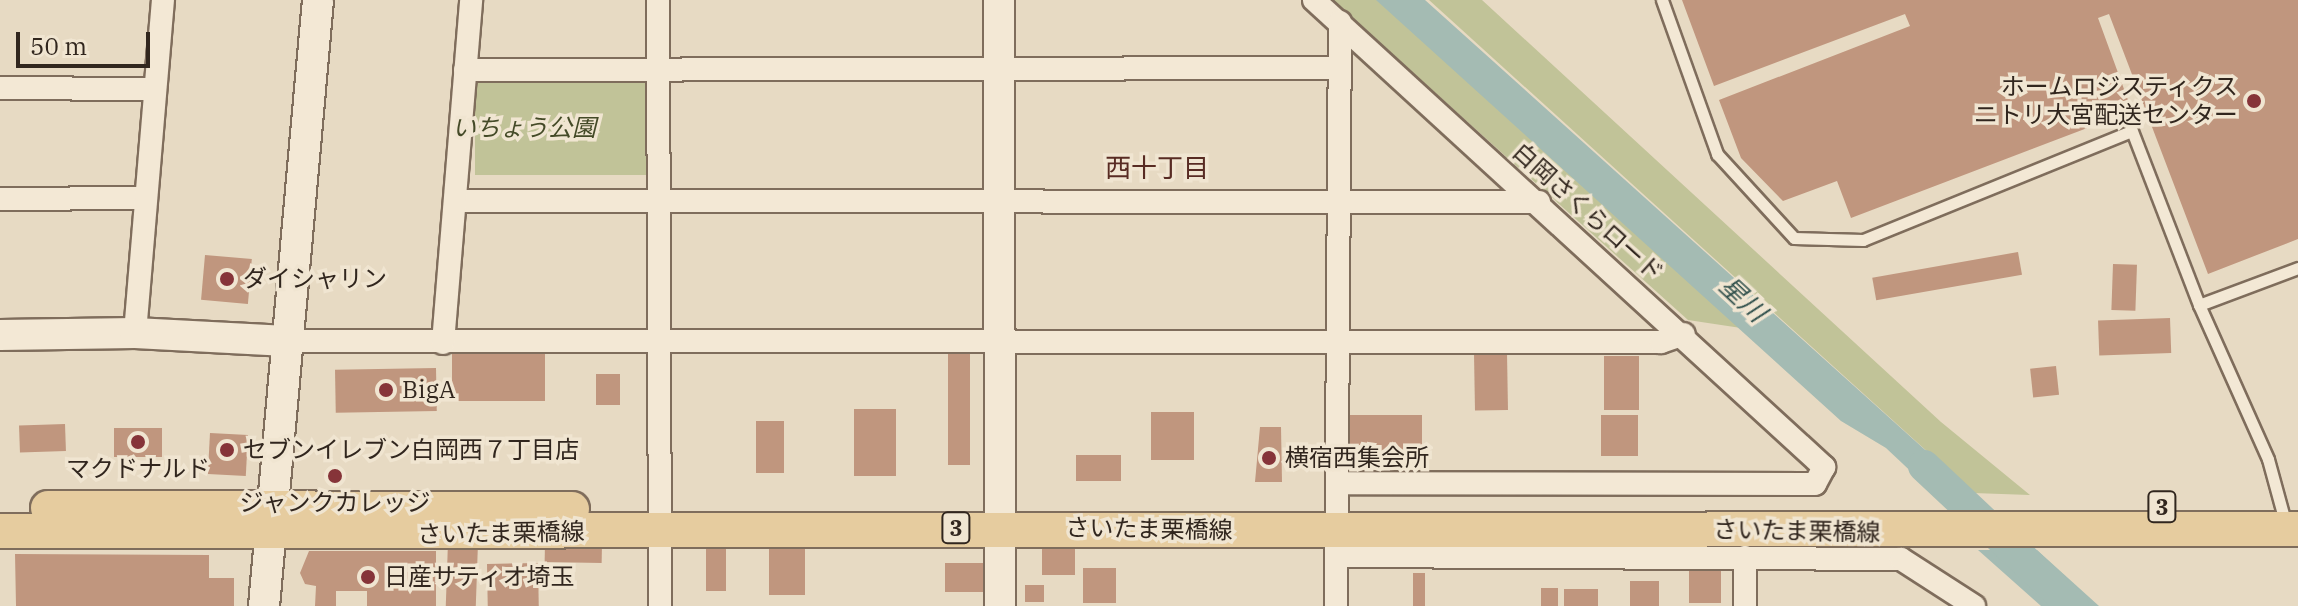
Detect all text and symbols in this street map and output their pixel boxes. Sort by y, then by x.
scale bar [20,16,154,66]
text: 50 m [30,30,87,62]
place label: ホームロジスティクス ニトリ大宮配送センター [1974,73,2238,129]
marker: ホームロジスティクス ニトリ大宮配送センター [2245,92,2263,110]
park label: いちょう公園 [452,114,596,142]
street label: 白岡さくらロード [1507,137,1669,287]
district label: 西十丁目 [1105,152,1209,184]
place label: ダイシャリン [243,265,387,293]
marker: ダイシャリン [218,270,236,288]
water label: 星川 [1713,270,1773,328]
place label: BigA [402,376,456,404]
marker: BigA [377,381,395,399]
marker: マクドナルド [129,433,147,451]
place label: セブンイレブン白岡西７丁目店 [243,436,579,464]
marker: セブンイレブン白岡西７丁目店 [218,441,236,459]
place label: 横宿西集会所 [1285,444,1429,472]
marker: 横宿西集会所 [1260,449,1278,467]
place label: マクドナルド [66,455,210,483]
marker: ジャンクカレッジ [326,467,344,485]
place label: ジャンクカレッジ [239,489,431,517]
road number: 3 [2146,489,2178,525]
road number: 3 [940,510,972,546]
street label: さいたま栗橋線 [1065,513,1233,545]
street label: さいたま栗橋線 [1713,515,1881,547]
street label: さいたま栗橋線 [417,517,585,549]
place label: 日産サティオ埼玉 [384,563,576,591]
marker: 日産サティオ埼玉 [359,568,377,586]

